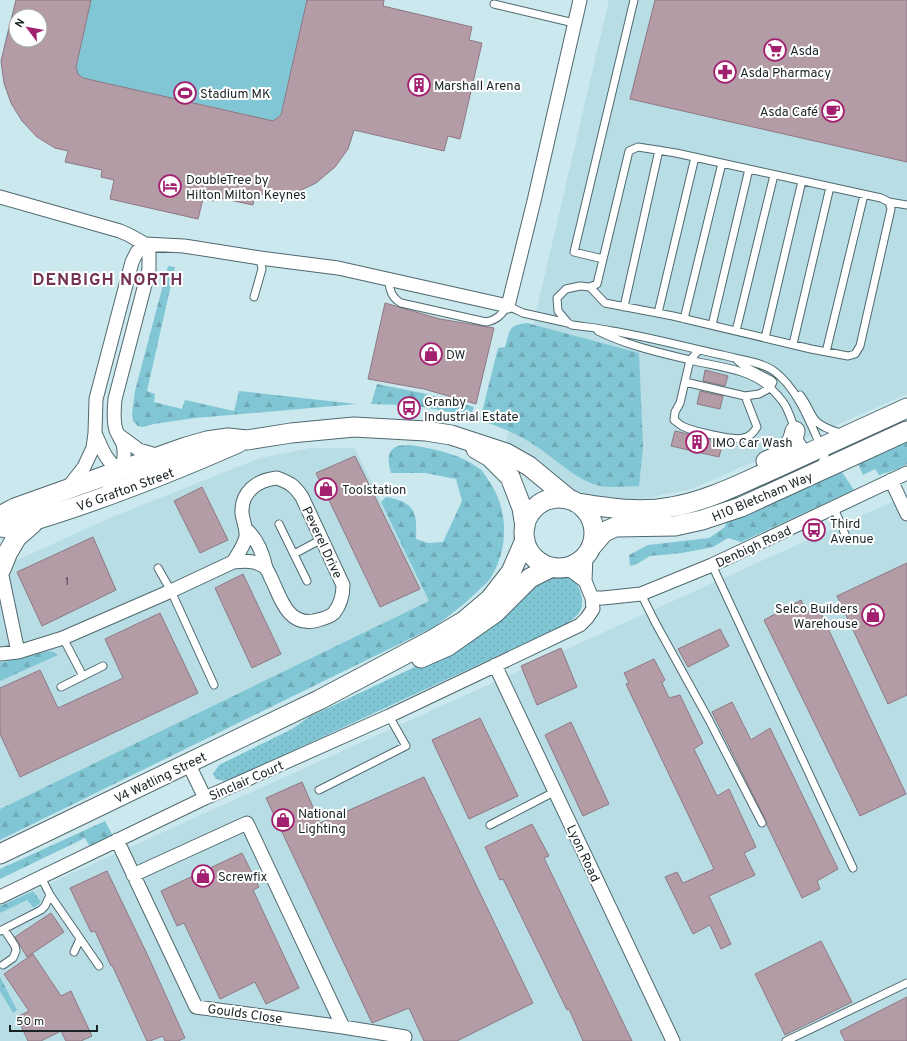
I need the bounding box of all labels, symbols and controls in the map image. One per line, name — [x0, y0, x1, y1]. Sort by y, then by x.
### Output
north arrow — [8, 8, 48, 48]
text: N — [12, 16, 28, 30]
supermarket icon: Asda — [762, 37, 788, 63]
place label: Asda — [790, 44, 819, 60]
pharmacy icon: Asda Pharmacy — [712, 59, 738, 85]
place label: Asda Pharmacy — [740, 66, 831, 82]
building icon: Marshall Arena — [406, 72, 432, 98]
place label: Marshall Arena — [434, 79, 521, 95]
sports icon: Stadium MK — [172, 80, 198, 106]
place label: Stadium MK — [200, 87, 271, 103]
cafe icon: Asda Café — [820, 98, 846, 124]
place label: Asda Café — [760, 105, 818, 121]
hotel icon: DoubleTree by Hilton Milton Keynes — [157, 173, 183, 199]
place label: DoubleTree by Hilton Milton Keynes — [186, 173, 306, 204]
district label: DENBIGH NORTH — [33, 270, 183, 292]
shop icon: DW — [418, 341, 444, 367]
place label: DW — [446, 348, 465, 364]
bus stop icon: Granby Industrial Estate — [396, 395, 422, 421]
place label: Granby Industrial Estate — [424, 395, 518, 426]
building icon: IMO Car Wash — [684, 429, 710, 455]
place label: IMO Car Wash — [712, 436, 793, 452]
street label: V6 Grafton Street — [75, 466, 177, 516]
street label: H10 Bletcham Way — [710, 469, 816, 526]
shop icon: Toolstation — [313, 476, 339, 502]
place label: Toolstation — [342, 483, 406, 499]
street label: Peverel Drive — [298, 504, 345, 581]
bus stop icon: Third Avenue — [801, 517, 827, 543]
place label: Third Avenue — [830, 517, 873, 548]
street label: Denbigh Road — [713, 523, 794, 572]
house number: 1 — [65, 575, 69, 589]
place label: Selco Builders Warehouse — [775, 602, 858, 633]
shop icon: Selco Builders Warehouse — [860, 602, 886, 628]
street label: V4 Watling Street — [112, 750, 210, 808]
street label: Sinclair Court — [207, 758, 287, 805]
shop icon: National Lighting — [270, 807, 296, 833]
place label: National Lighting — [298, 807, 346, 838]
street label: Lyon Road — [562, 823, 602, 885]
shop icon: Screwfix — [190, 863, 216, 889]
place label: Screwfix — [218, 870, 268, 886]
street label: Goulds Close — [206, 1002, 283, 1028]
scale bar — [10, 1007, 97, 1033]
text: 50 m — [16, 1014, 44, 1030]

